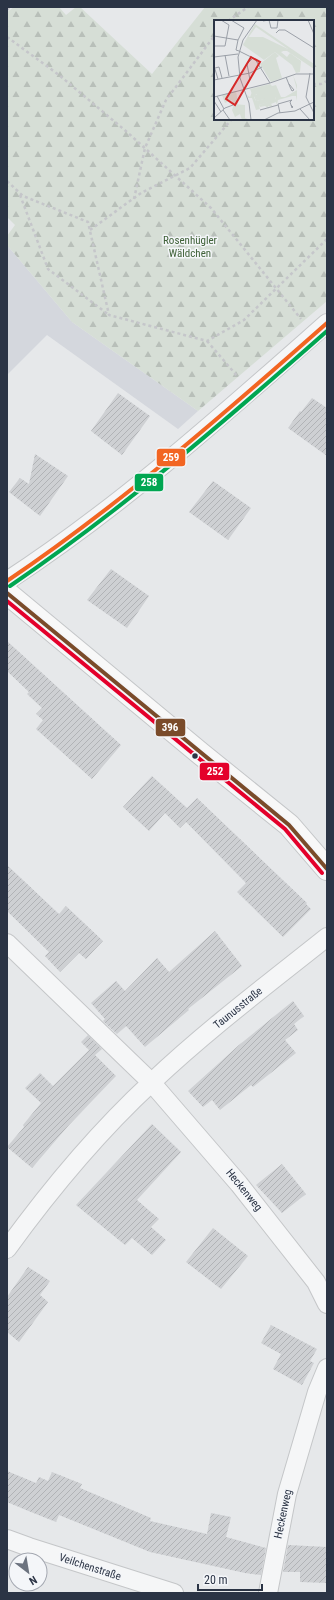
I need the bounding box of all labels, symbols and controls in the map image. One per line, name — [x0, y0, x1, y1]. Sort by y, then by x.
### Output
inset map — [214, 20, 314, 120]
park label: Rosenhügler Wäldchen — [163, 234, 218, 260]
line badge: 259 — [156, 448, 186, 467]
text: 259 — [163, 451, 179, 464]
line badge: 258 — [134, 473, 164, 492]
text: 258 — [141, 476, 158, 489]
line badge: 396 — [155, 718, 186, 737]
text: 396 — [162, 721, 179, 734]
unlabelled marker — [190, 751, 200, 761]
line badge: 252 — [199, 762, 230, 781]
text: 252 — [207, 765, 224, 778]
street label: Taunusstraße — [211, 984, 265, 1032]
street label: Heckenweg — [223, 1166, 265, 1214]
street label: Heckenweg — [271, 1488, 295, 1540]
street label: Veilchenstraße — [57, 1551, 123, 1583]
north arrow — [8, 1552, 48, 1592]
scale bar — [198, 1566, 262, 1592]
text: N — [26, 1573, 39, 1588]
text: 20 m — [204, 1573, 228, 1587]

